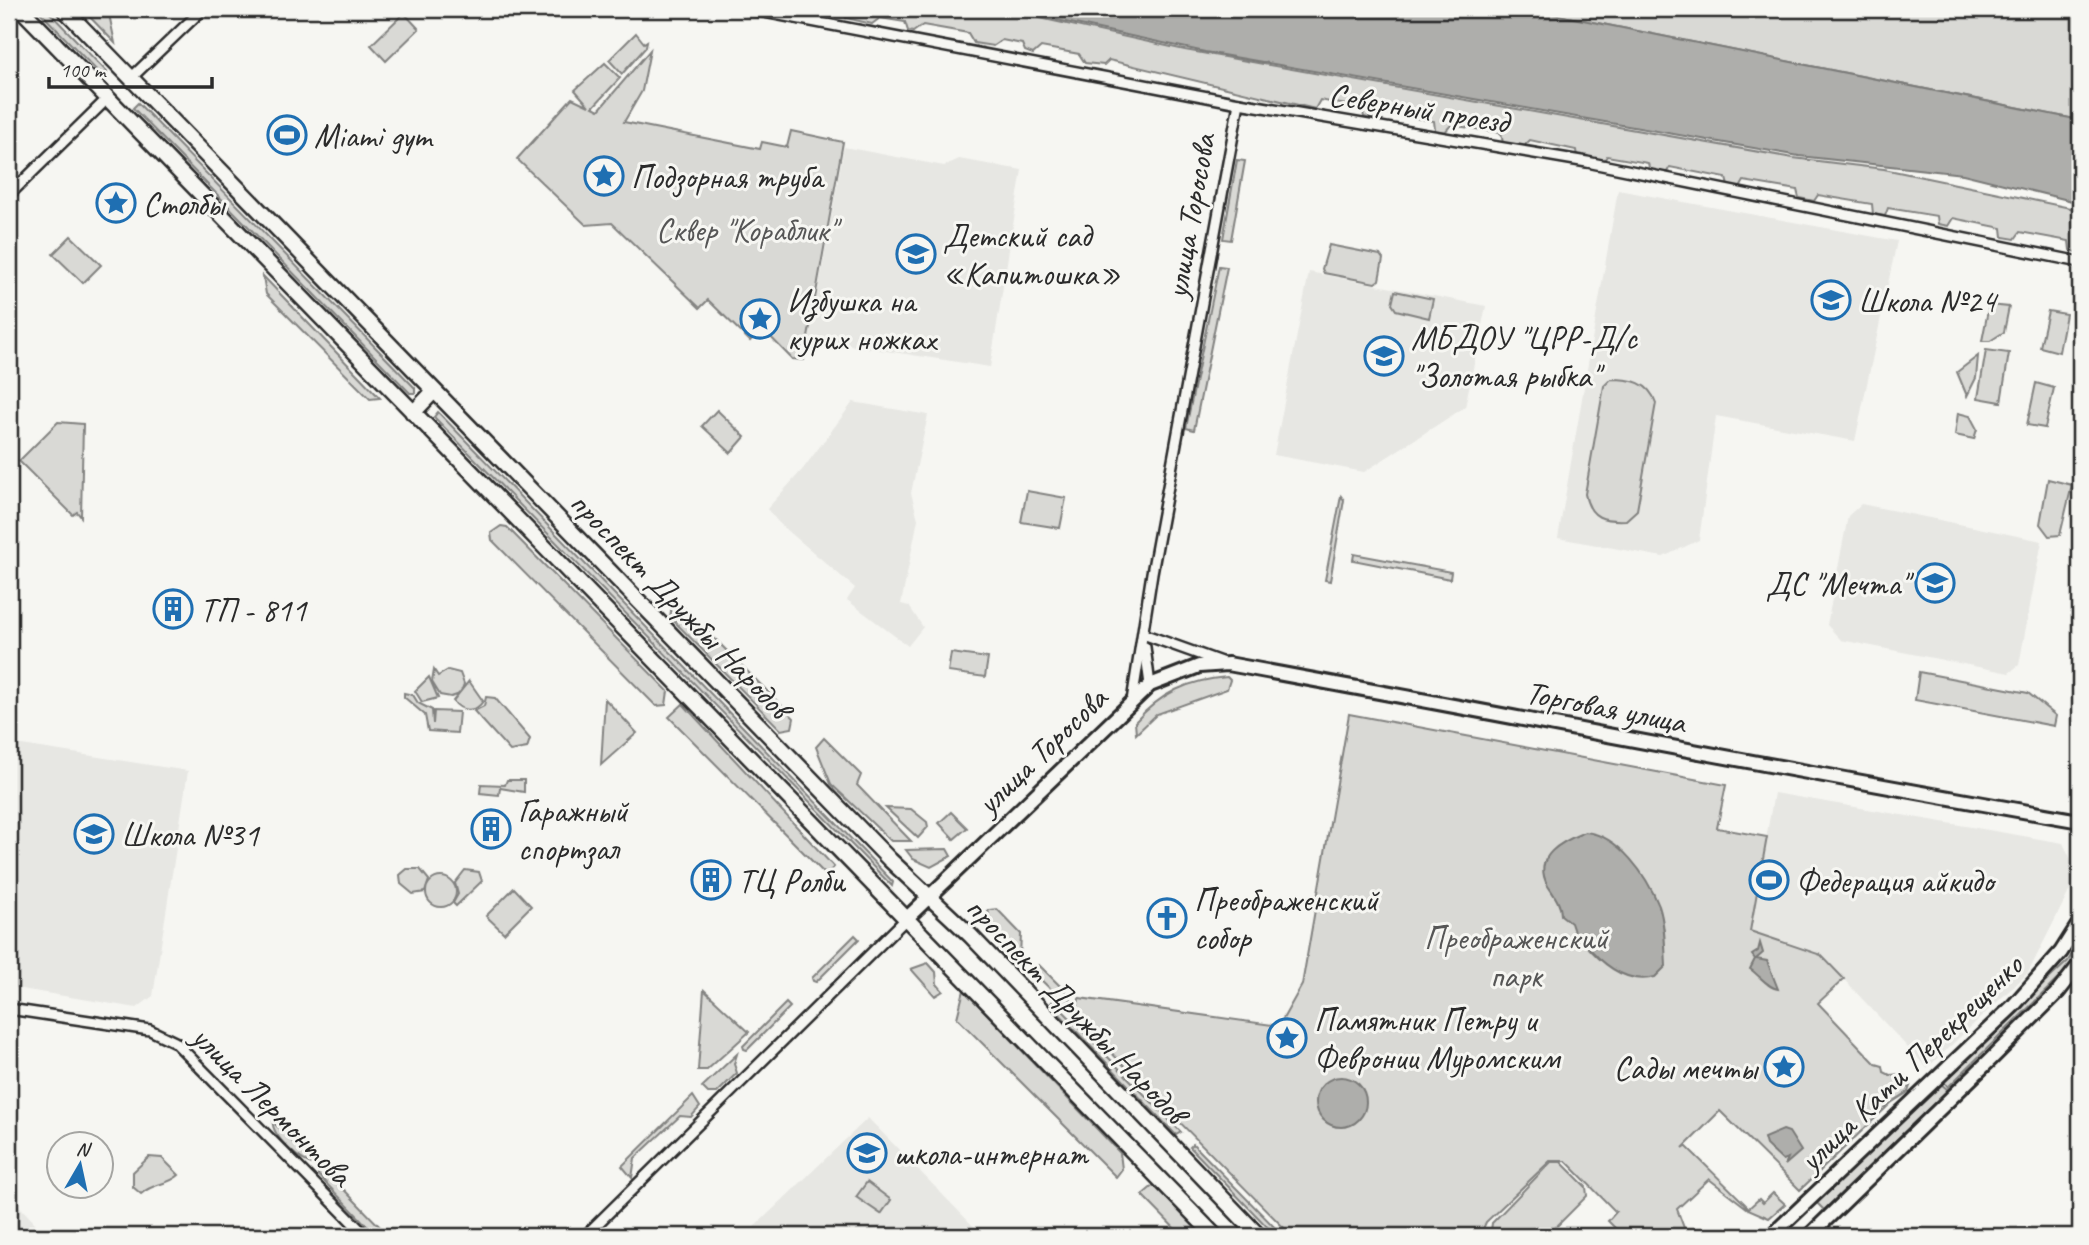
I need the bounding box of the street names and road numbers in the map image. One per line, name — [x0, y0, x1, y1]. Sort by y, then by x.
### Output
street label: Северный проезд — [1326, 73, 1515, 143]
street label: улица Торосова — [1155, 128, 1226, 303]
street label: проспект Дружбы Народов — [561, 482, 804, 732]
street label: Торговая улица — [1522, 671, 1692, 744]
street label: улица Торосова — [966, 676, 1118, 825]
street label: проспект Дружбы Народов — [957, 887, 1200, 1137]
street label: улица Кати Перекрещенко — [1788, 943, 2033, 1182]
street label: улица Лермонтова — [182, 1015, 363, 1197]

